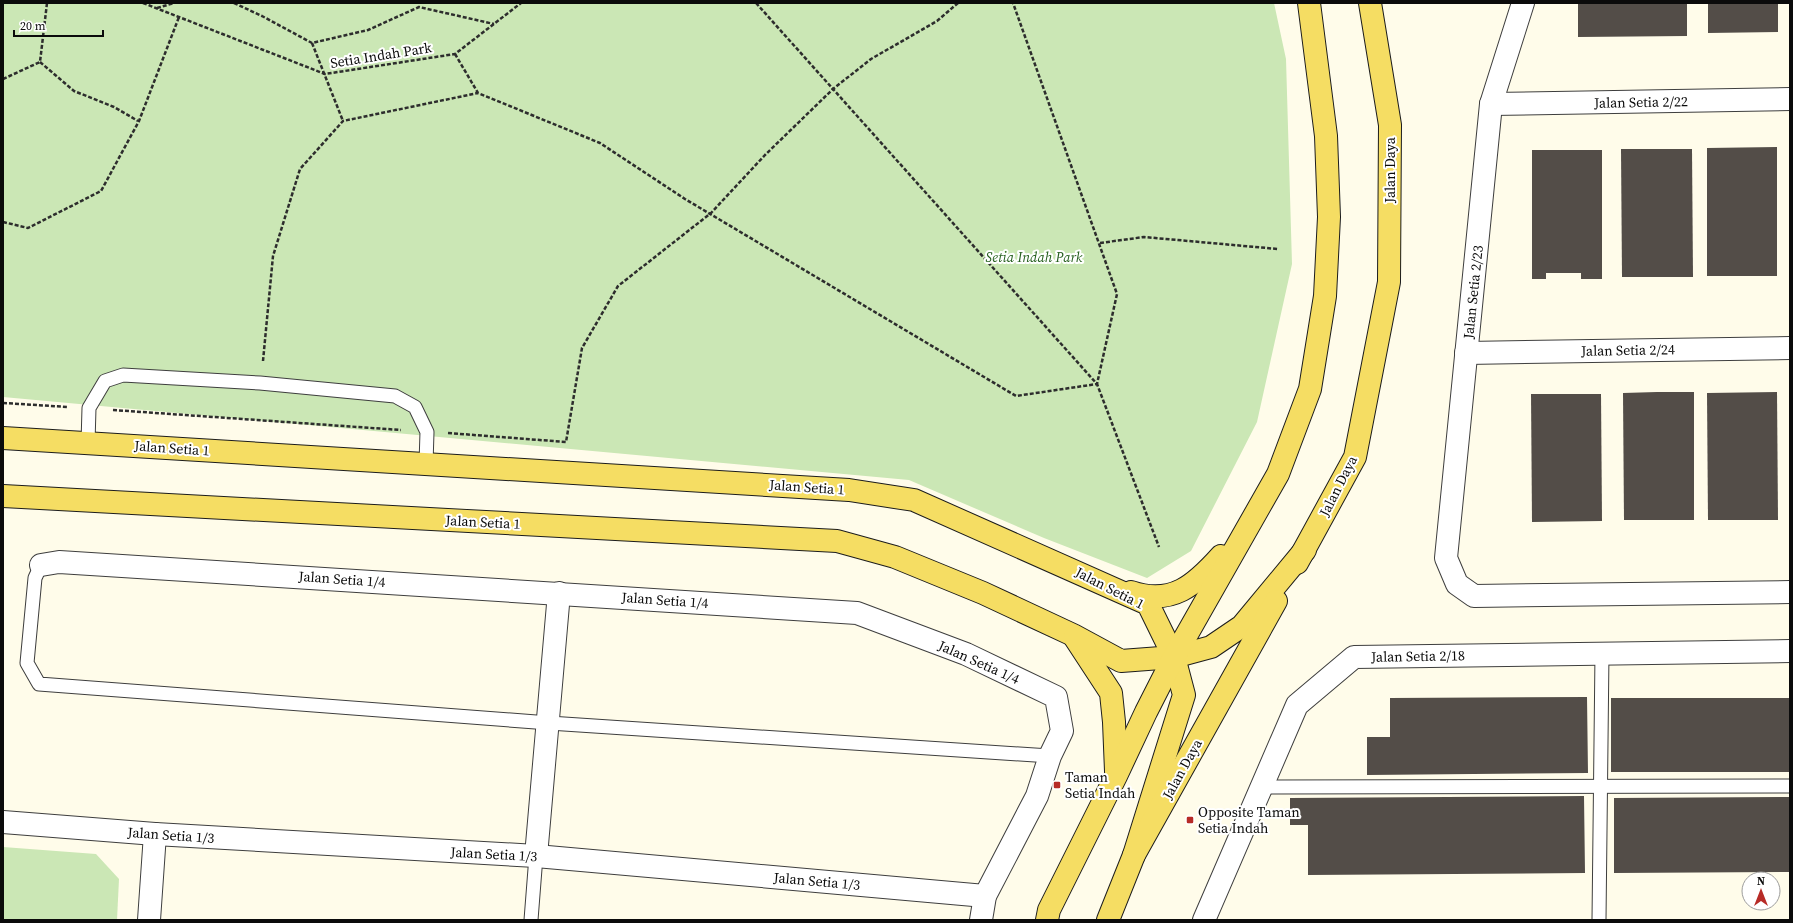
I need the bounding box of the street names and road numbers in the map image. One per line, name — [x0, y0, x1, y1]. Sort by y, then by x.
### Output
street label: Setia Indah Park — [329, 37, 433, 73]
street label: Jalan Setia 2/22 — [1593, 91, 1688, 113]
street label: Jalan Daya — [1380, 136, 1400, 204]
street label: Jalan Setia 2/23 — [1458, 244, 1488, 341]
street label: Jalan Setia 2/24 — [1580, 339, 1675, 361]
street label: Jalan Setia 1 — [133, 435, 210, 461]
street label: Jalan Daya — [1314, 451, 1362, 521]
street label: Jalan Setia 1 — [768, 474, 845, 500]
street label: Jalan Setia 1 — [444, 510, 521, 534]
street label: Jalan Setia 1 — [1071, 562, 1148, 614]
street label: Jalan Setia 1/4 — [297, 566, 386, 592]
street label: Jalan Setia 1/4 — [620, 587, 709, 613]
street label: Jalan Setia 1/4 — [934, 635, 1023, 689]
street label: Jalan Setia 2/18 — [1370, 645, 1465, 667]
street label: Jalan Daya — [1157, 735, 1207, 804]
street label: Jalan Setia 1/3 — [126, 822, 215, 848]
street label: Jalan Setia 1/3 — [449, 842, 538, 866]
street label: Jalan Setia 1/3 — [772, 867, 861, 895]

